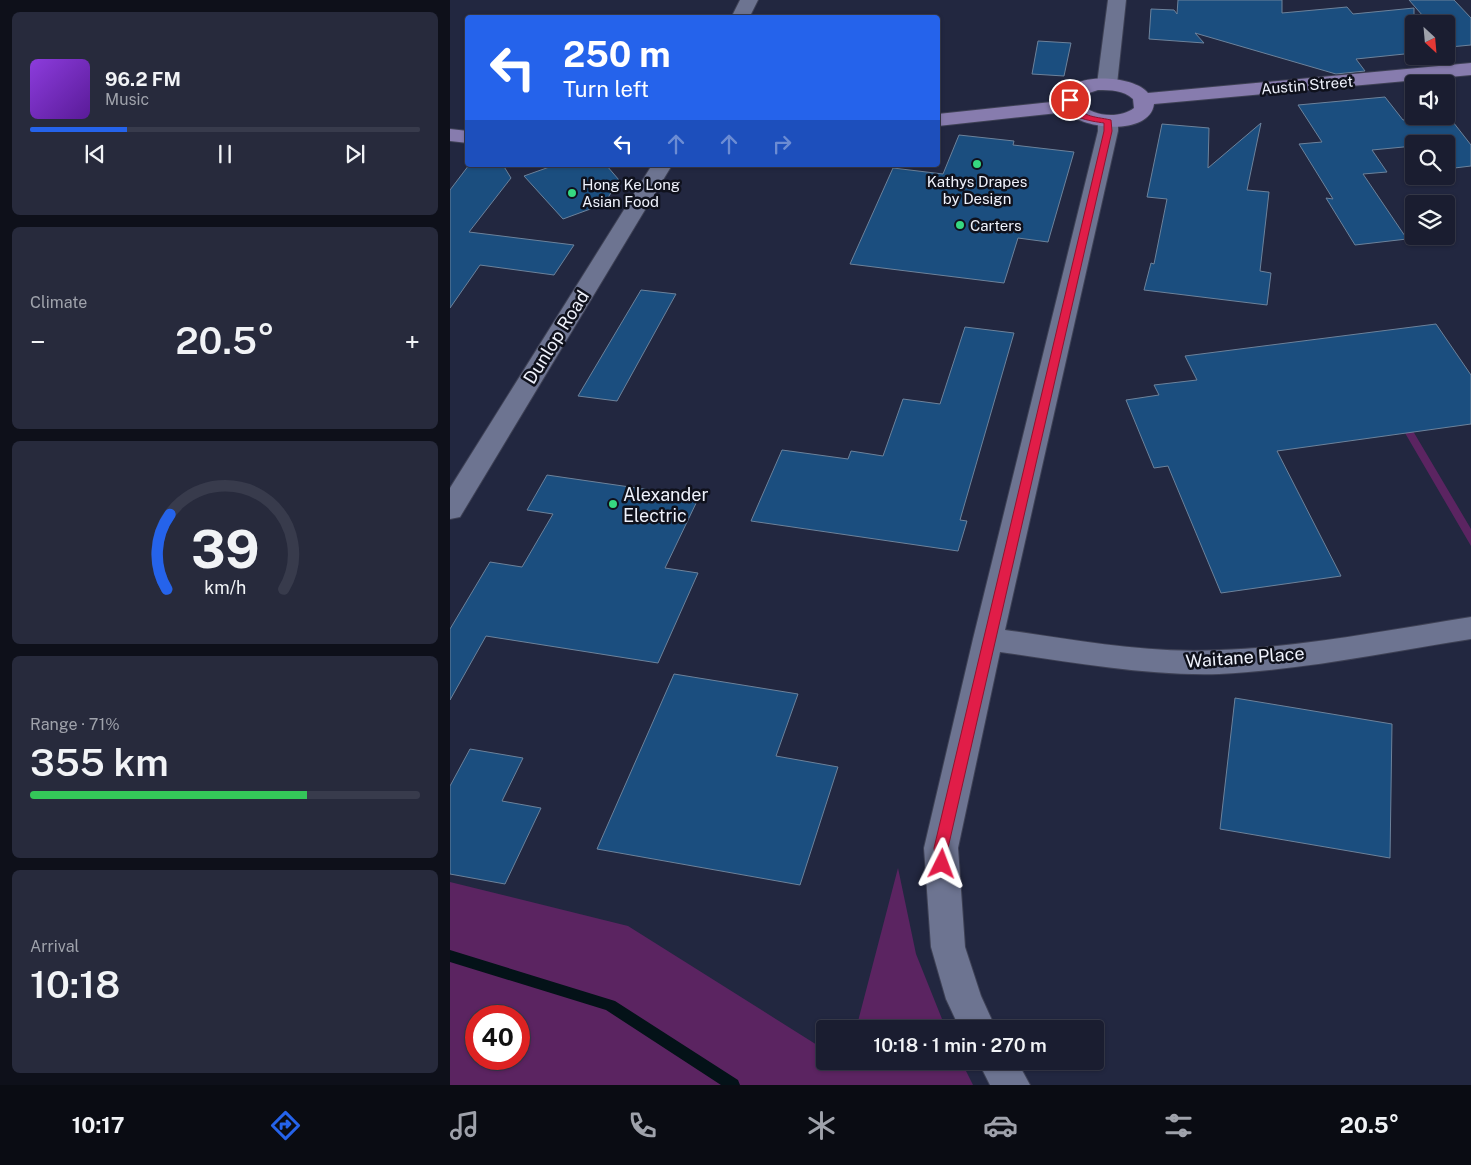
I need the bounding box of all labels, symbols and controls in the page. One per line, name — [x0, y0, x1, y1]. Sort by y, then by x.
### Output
north arrow — [1405, 15, 1455, 65]
map controls — [1405, 15, 1455, 245]
text: 250 m — [563, 34, 671, 75]
icon: left — [480, 35, 545, 100]
text: 96.2 FM — [105, 68, 181, 90]
street label: Austin Street — [1260, 72, 1354, 97]
button: sound — [1405, 75, 1455, 125]
text: Turn left — [563, 76, 649, 102]
pin — [1049, 79, 1091, 121]
icon: arrive — [1056, 86, 1084, 114]
text: Music — [105, 90, 149, 109]
icon: left — [609, 130, 637, 158]
icon: ahead — [662, 130, 690, 158]
icon: ahead — [715, 130, 743, 158]
icon: right — [768, 130, 796, 158]
button: search — [1405, 135, 1455, 185]
icon: previous — [81, 140, 109, 168]
icon: pause — [211, 140, 239, 168]
icon: next — [341, 140, 369, 168]
marker: Kathys Drapes by Design — [971, 158, 983, 170]
place label: Kathys Drapes by Design — [927, 173, 1027, 207]
place label: Hong Ke Long Asian Food — [582, 176, 680, 210]
marker: Hong Ke Long Asian Food — [566, 187, 578, 199]
button: layers — [1405, 195, 1455, 245]
place label: Carters — [970, 217, 1022, 234]
marker: Carters — [954, 219, 966, 231]
street label: Dunlop Road — [519, 286, 593, 388]
text: Climate — [30, 293, 87, 312]
text: 20.5° — [175, 318, 275, 363]
text: − — [30, 325, 46, 358]
text: + — [404, 325, 420, 358]
place label: Alexander Electric — [623, 484, 708, 526]
marker: Alexander Electric — [607, 498, 619, 510]
text: 39 — [191, 519, 259, 580]
text: km/h — [204, 577, 246, 598]
street label: Waitane Place — [1185, 642, 1305, 672]
text: Range · 71% — [30, 715, 120, 734]
text: 355 km — [30, 740, 169, 785]
position arrow — [915, 837, 967, 889]
text: Arrival — [30, 937, 79, 956]
text: 10:18 — [30, 962, 120, 1007]
speed limit sign: 40 — [465, 1005, 530, 1070]
text: 10:18 · 1 min · 270 m — [873, 1034, 1047, 1056]
icon: directions — [268, 1108, 303, 1143]
icon: music — [447, 1108, 482, 1143]
icon: phone — [625, 1108, 660, 1143]
icon: climate — [804, 1108, 839, 1143]
icon: car — [983, 1108, 1018, 1143]
icon: filters — [1161, 1108, 1196, 1143]
text: 10:17 — [72, 1112, 125, 1138]
text: 20.5° — [1340, 1112, 1399, 1138]

